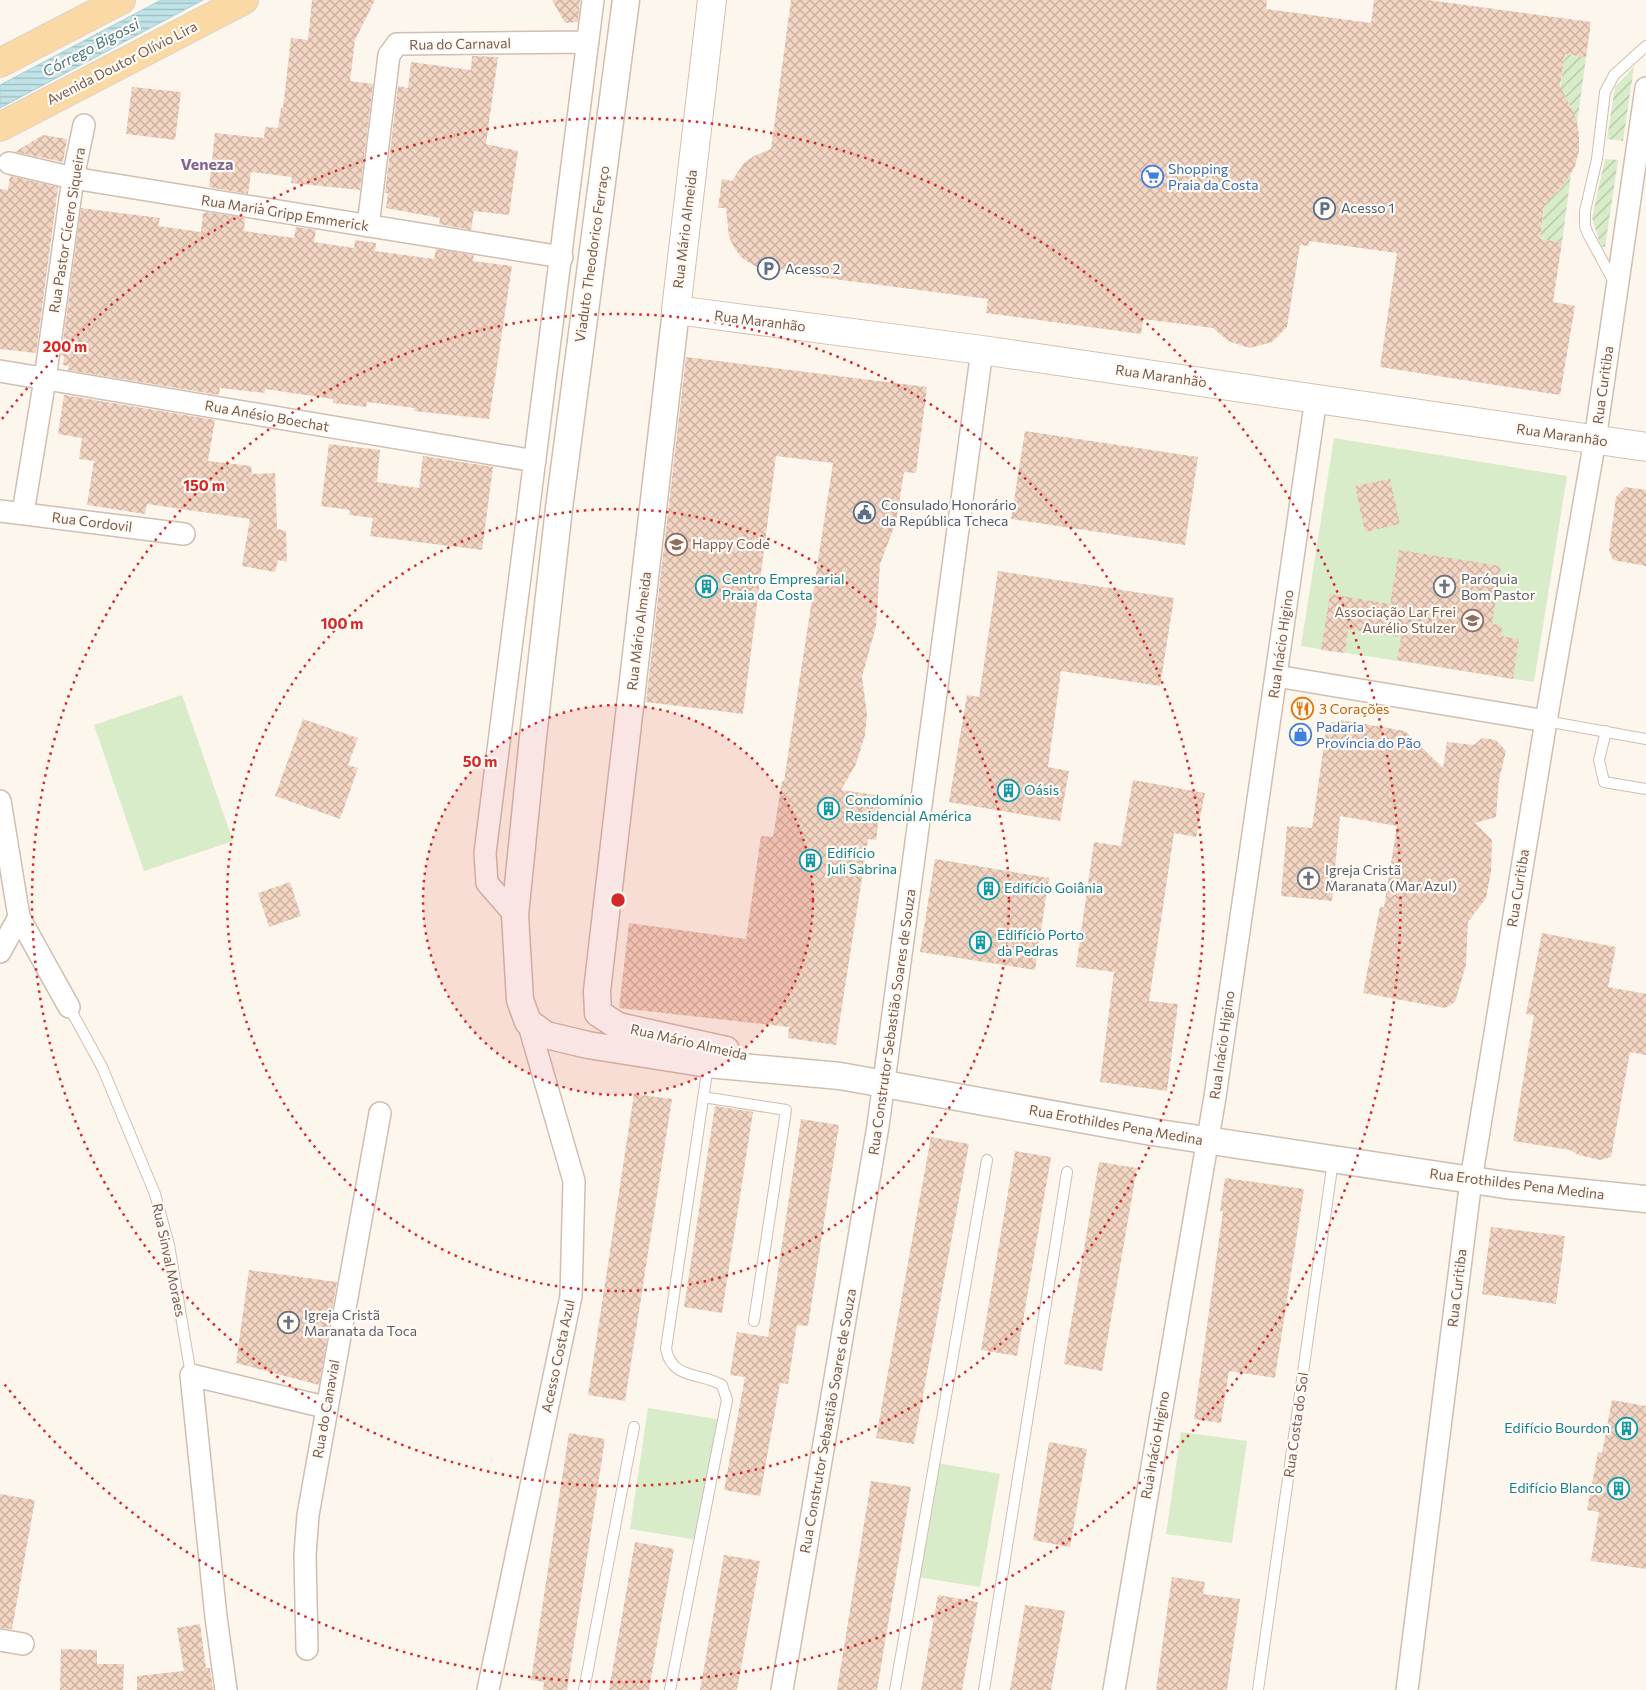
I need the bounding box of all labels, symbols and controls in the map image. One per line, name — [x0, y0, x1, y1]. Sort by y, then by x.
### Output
water label: Córrego Bigossi — [39, 14, 143, 80]
street label: Avenida Doutor Olívio Lira — [44, 17, 200, 108]
street label: Rua do Carnaval — [409, 34, 511, 53]
street label: Rua Pastor Cícero Siqueira — [45, 146, 88, 314]
district label: Veneza — [180, 154, 234, 173]
place label: Shopping Praia da Costa — [1168, 160, 1258, 193]
street label: Viaduto Theodorico Ferraço — [571, 164, 612, 343]
supermarket icon: Shopping Praia da Costa — [1140, 165, 1164, 189]
street label: Rua Mário Almeida — [669, 168, 700, 289]
street label: Rua Maria Gripp Emmerick — [200, 191, 370, 234]
parking icon: Acesso 1 — [1313, 196, 1337, 220]
place label: Acesso 1 — [1341, 199, 1394, 216]
parking icon: Acesso 2 — [757, 257, 781, 281]
place label: Acesso 2 — [785, 260, 840, 277]
street label: Rua Maranhão — [713, 306, 807, 335]
text: 200 m — [43, 337, 87, 355]
street label: Rua Curitiba — [1589, 345, 1616, 425]
street label: Rua Maranhão — [1114, 361, 1208, 390]
street label: Rua Anésio Boechat — [204, 396, 331, 435]
street label: Rua Maranhão — [1515, 420, 1609, 449]
text: 150 m — [183, 476, 225, 494]
place label: Consulado Honorário da República Tcheca — [881, 496, 1017, 529]
public building icon: Consulado Honorário da República Tcheca — [853, 501, 877, 525]
street label: Rua Cordovil — [51, 508, 133, 535]
school or university icon: Happy Code — [664, 532, 688, 556]
place label: Happy Code — [692, 535, 770, 552]
street label: Rua Mário Almeida — [623, 570, 654, 691]
place label: Centro Empresarial Praia da Costa — [722, 570, 844, 603]
place label: Paróquia Bom Pastor — [1461, 570, 1536, 603]
building icon: Centro Empresarial Praia da Costa — [694, 575, 718, 599]
church icon: Paróquia Bom Pastor — [1433, 575, 1457, 599]
street label: Rua Inácio Higino — [1264, 588, 1297, 699]
place label: Associação Lar Frei Aurélio Stulzer — [1334, 603, 1456, 636]
school or university icon: Associação Lar Frei Aurélio Stulzer — [1460, 608, 1484, 632]
text: 100 m — [321, 614, 363, 632]
restaurant icon: 3 Corações — [1291, 697, 1315, 721]
place label: 3 Corações — [1319, 700, 1389, 717]
place label: Padaria Província do Pão — [1316, 718, 1421, 751]
shop icon: Padaria Província do Pão — [1288, 723, 1312, 747]
text: 50 m — [463, 752, 497, 770]
building icon: Oásis — [996, 778, 1020, 802]
place label: Oásis — [1024, 781, 1059, 798]
place label: Condomínio Residencial América — [845, 791, 972, 824]
building icon: Condomínio Residencial América — [817, 796, 841, 820]
place label: Edifício Juli Sabrina — [827, 844, 897, 877]
street label: Rua Curitiba — [1503, 848, 1532, 928]
building icon: Edifício Juli Sabrina — [799, 849, 823, 873]
place label: Igreja Cristã Maranata (Mar Azul) — [1325, 861, 1457, 894]
church icon: Igreja Cristã Maranata (Mar Azul) — [1297, 866, 1321, 890]
building icon: Edifício Goiânia — [976, 876, 1000, 900]
place label: Edifício Goiânia — [1004, 879, 1103, 896]
street label: Rua Construtor Sebastião Soares de Souza — [864, 888, 919, 1156]
centre of rings — [609, 891, 627, 909]
place label: Edifício Porto da Pedras — [997, 926, 1084, 959]
building icon: Edifício Porto da Pedras — [969, 931, 993, 955]
street label: Rua Inácio Higino — [1205, 989, 1238, 1100]
street label: Rua Mário Almeida — [629, 1020, 749, 1063]
street label: Rua Erothildes Pena Medina — [1028, 1101, 1204, 1148]
street label: Rua Erothildes Pena Medina — [1429, 1164, 1606, 1203]
street label: Rua Sinval Moraes — [149, 1202, 190, 1318]
street label: Rua Curitiba — [1443, 1248, 1470, 1328]
street label: Rua Construtor Sebastião Soares de Souza — [796, 1287, 859, 1555]
street label: Acesso Costa Azul — [537, 1298, 578, 1414]
place label: Igreja Cristã Maranata da Toca — [304, 1306, 417, 1339]
church icon: Igreja Cristã Maranata da Toca — [276, 1311, 300, 1335]
street label: Rua do Canavial — [308, 1358, 343, 1460]
street label: Rua Costa do Sol — [1280, 1371, 1311, 1479]
street label: Rua Inácio Higino — [1137, 1389, 1172, 1500]
building icon: Edifício Bourdon — [1614, 1416, 1638, 1440]
place label: Edifício Bourdon — [1504, 1419, 1610, 1436]
building icon: Edifício Blanco — [1607, 1476, 1631, 1500]
place label: Edifício Blanco — [1509, 1479, 1603, 1496]

